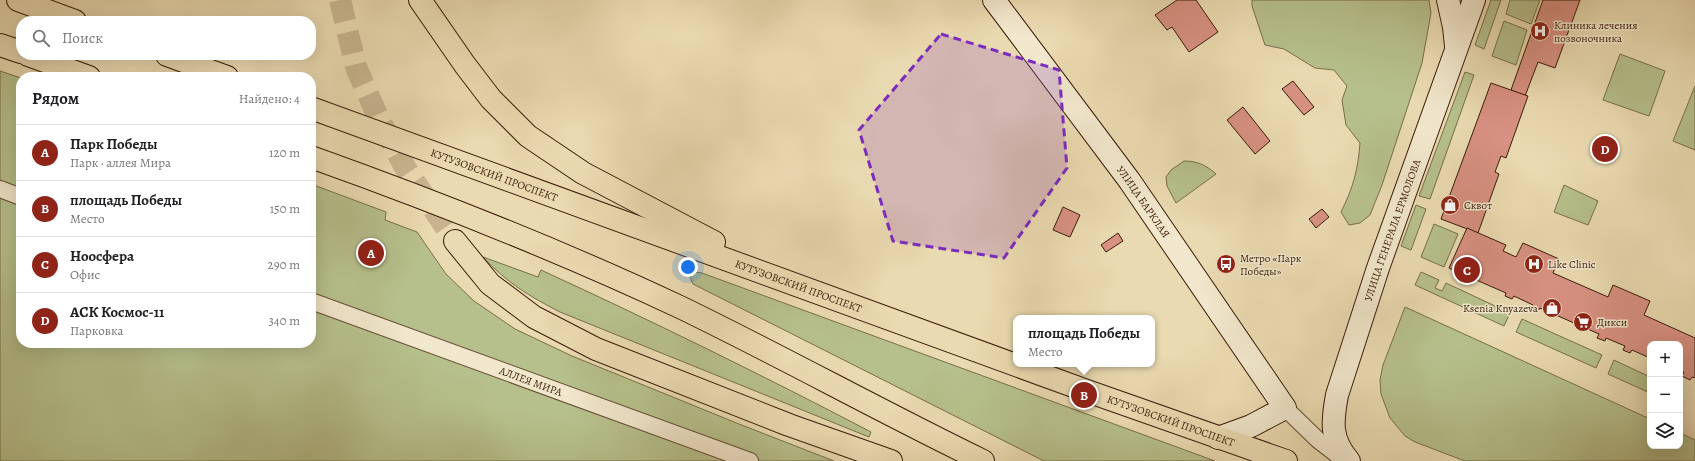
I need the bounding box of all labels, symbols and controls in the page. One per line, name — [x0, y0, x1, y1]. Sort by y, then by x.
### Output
search box — [16, 16, 316, 60]
place label: Клиника лечения позвоночника — [1554, 18, 1637, 46]
hospital icon: Клиника лечения позвоночника — [1529, 20, 1551, 42]
icon: search — [30, 27, 52, 49]
text: Поиск — [62, 28, 103, 48]
text: Рядом — [32, 87, 79, 110]
text: Найдено: 4 — [239, 90, 300, 107]
text: Парк Победы — [70, 134, 158, 154]
pin: D — [1592, 134, 1618, 164]
text: A — [41, 144, 49, 161]
text: 120 m — [269, 144, 300, 161]
street label: КУТУЗОВСКИЙ ПРОСПЕКТ — [428, 145, 560, 205]
text: Парк · аллея Мира — [70, 154, 171, 171]
street label: УЛИЦА ГЕНЕРАЛА ЕРМОЛОВА — [1361, 157, 1425, 303]
street label: УЛИЦА БАРКЛАЯ — [1113, 163, 1173, 241]
text: площадь Победы — [70, 190, 182, 210]
shop icon: Сквот — [1439, 194, 1461, 216]
place label: Сквот — [1464, 198, 1492, 213]
text: B — [41, 200, 49, 217]
text: 150 m — [270, 200, 300, 217]
text: Место — [70, 210, 105, 227]
pin: A — [358, 238, 384, 268]
text: Ноосфера — [70, 246, 134, 266]
place label: Метро «Парк Победы» — [1240, 251, 1302, 279]
bus stop icon: Метро «Парк Победы» — [1215, 253, 1237, 275]
hospital icon: Like Clinic — [1523, 253, 1545, 275]
pin: C — [1454, 255, 1480, 285]
text: C — [41, 256, 49, 273]
text: 290 m — [268, 256, 300, 273]
street label: КУТУЗОВСКИЙ ПРОСПЕКТ — [733, 256, 864, 316]
your location — [678, 257, 698, 277]
place label: Like Clinic — [1548, 257, 1596, 272]
text: Офис — [70, 266, 100, 283]
shop icon: Ksenia Knyazeva — [1541, 297, 1563, 319]
place label: Ksenia Knyazeva — [1463, 301, 1539, 316]
text: АСК Космос-11 — [70, 302, 165, 322]
supermarket icon: Дикси — [1572, 311, 1594, 333]
text: D — [40, 312, 50, 329]
text: 340 m — [268, 312, 300, 329]
popup — [1013, 315, 1155, 367]
place label: Дикси — [1597, 315, 1627, 330]
text: Парковка — [70, 322, 124, 339]
text: площадь Победы — [1028, 323, 1140, 343]
map controls — [1647, 341, 1683, 449]
button: + — [1647, 341, 1683, 377]
text: Место — [1028, 343, 1063, 360]
street label: АЛЛЕЯ МИРА — [496, 363, 565, 400]
button: − — [1647, 377, 1683, 413]
pin: B — [1071, 380, 1097, 410]
street label: КУТУЗОВСКИЙ ПРОСПЕКТ — [1105, 392, 1237, 450]
button: layers — [1647, 413, 1683, 449]

